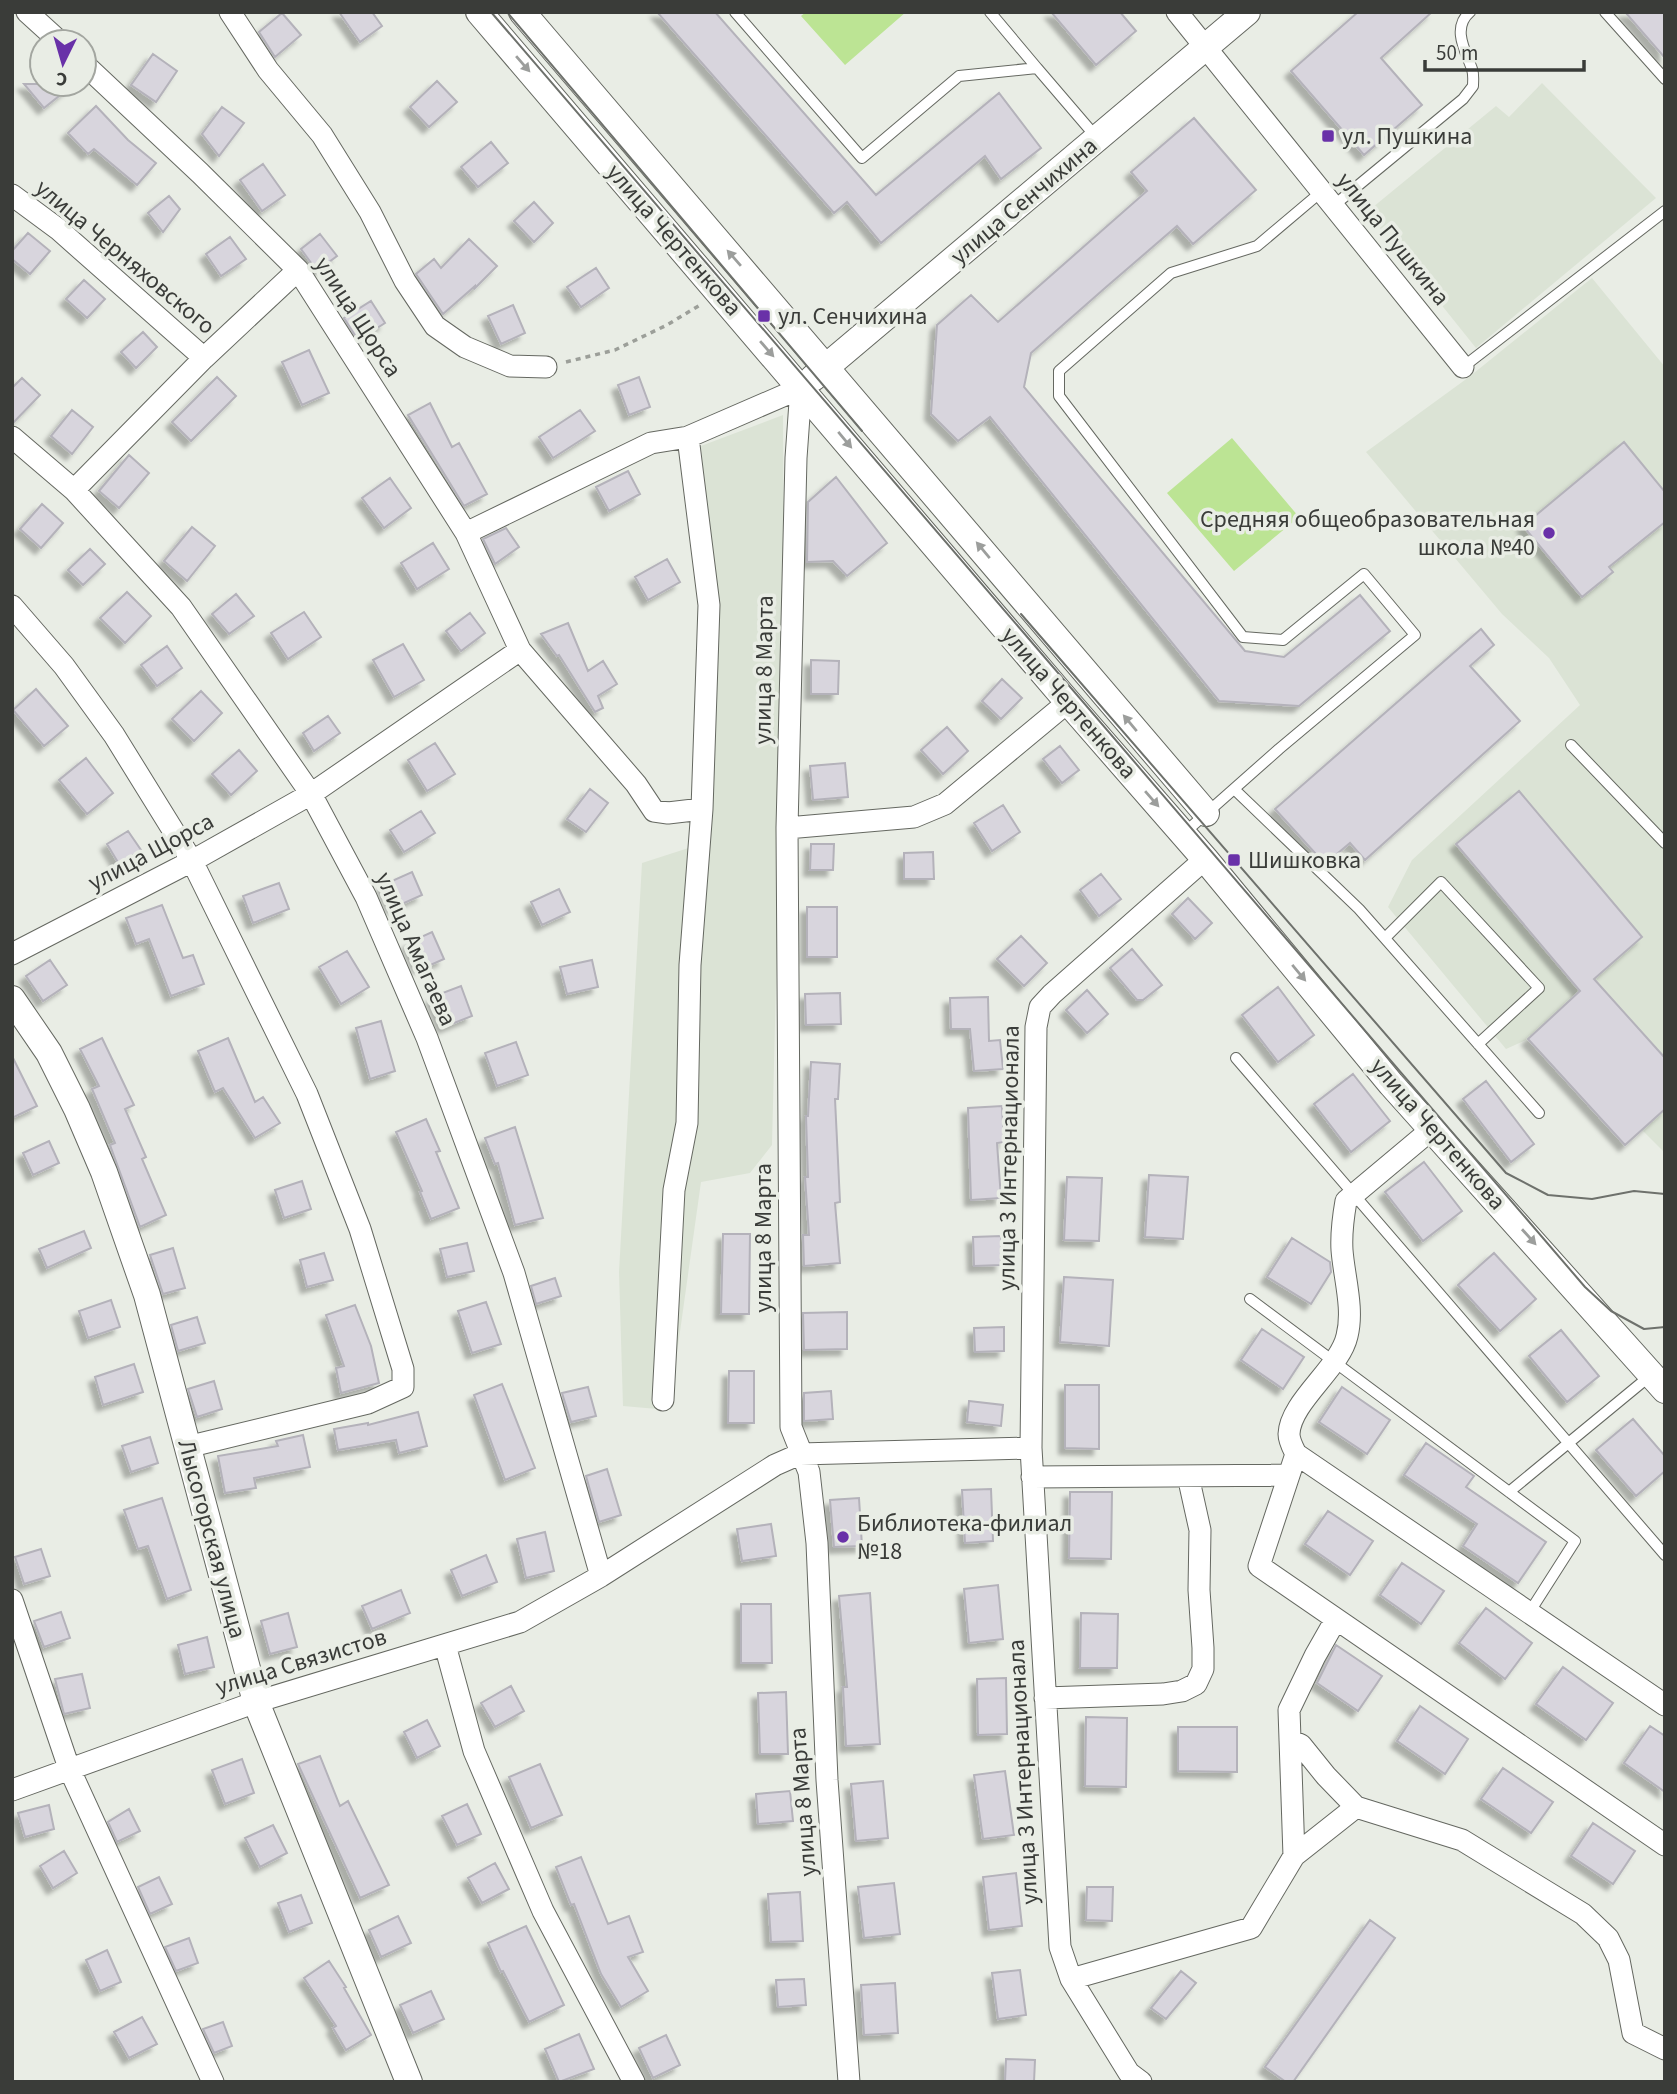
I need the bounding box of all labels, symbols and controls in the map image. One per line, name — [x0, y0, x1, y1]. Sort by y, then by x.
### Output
north arrow — [28, 28, 98, 98]
scale bar — [1425, 28, 1584, 72]
text: 50 m — [1436, 38, 1478, 68]
one-way arrow — [515, 55, 531, 73]
text: С — [55, 65, 68, 92]
place label: ул. Пушкина — [1342, 119, 1472, 154]
marker: ул. Пушкина — [1320, 128, 1336, 144]
street label: улица Сенчихина — [943, 129, 1105, 273]
street label: улица Чертенкова — [598, 156, 750, 324]
street label: улица Пушкина — [1328, 164, 1458, 314]
street label: улица Черняховского — [27, 171, 223, 343]
street label: улица Щорса — [306, 250, 410, 384]
one-way arrow — [727, 250, 742, 267]
place label: ул. Сенчихина — [778, 299, 927, 334]
marker: ул. Сенчихина — [756, 308, 772, 324]
one-way arrow — [759, 340, 774, 357]
one-way arrow — [837, 432, 852, 449]
place label: Средняя общеобразовательная школа №40 — [1200, 502, 1535, 565]
marker: Средняя общеобразовательная школа №40 — [1541, 525, 1557, 541]
one-way arrow — [975, 541, 991, 559]
street label: улица 8 Марта — [745, 595, 783, 745]
street label: улица Чертенкова — [993, 619, 1145, 787]
one-way arrow — [1123, 715, 1138, 732]
one-way arrow — [1144, 790, 1160, 807]
street label: улица Щорса — [82, 804, 220, 900]
place label: Шишковка — [1248, 843, 1361, 878]
marker: Шишковка — [1226, 852, 1242, 868]
street label: улица Амагаева — [366, 866, 466, 1032]
one-way arrow — [1292, 964, 1307, 982]
street label: улица 3 Интернационала — [989, 1025, 1029, 1291]
street label: улица Чертенкова — [1362, 1050, 1514, 1218]
street label: улица 8 Марта — [746, 1163, 781, 1313]
one-way arrow — [1520, 1229, 1536, 1246]
street label: Лысогорская улица — [169, 1436, 255, 1642]
place label: Библиотека-филиал №18 — [857, 1506, 1072, 1569]
marker: Библиотека-филиал №18 — [835, 1529, 851, 1545]
street label: улица Связистов — [211, 1619, 391, 1705]
street label: улица 3 Интернационала — [999, 1638, 1047, 1906]
street label: улица 8 Марта — [780, 1726, 826, 1878]

